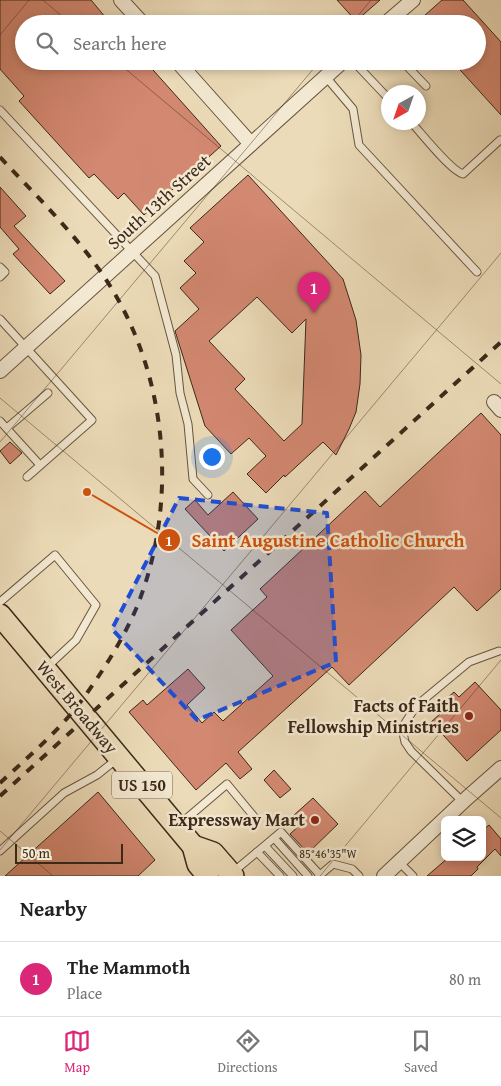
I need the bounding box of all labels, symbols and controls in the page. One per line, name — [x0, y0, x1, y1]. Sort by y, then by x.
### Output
search box — [15, 15, 486, 70]
icon: search — [33, 29, 61, 57]
text: Search here — [73, 29, 167, 57]
north arrow — [381, 85, 426, 130]
street label: South 13th Street — [101, 147, 217, 256]
pin: 1 — [298, 272, 330, 313]
your location — [199, 444, 225, 470]
callout: Saint Augustine Catholic Church — [156, 523, 474, 557]
text: Saint Augustine Catholic Church — [192, 526, 465, 554]
text: 1 — [165, 530, 173, 551]
street label: West Broadway — [30, 654, 125, 759]
place label: Facts of Faith Fellowship Ministries — [288, 692, 459, 740]
marker: Facts of Faith Fellowship Ministries — [463, 710, 475, 722]
road number: US 150 — [112, 772, 172, 798]
place label: Expressway Mart — [168, 806, 305, 833]
marker: Expressway Mart — [309, 814, 321, 826]
map controls — [441, 816, 486, 861]
button: layers — [441, 816, 486, 861]
scale bar — [15, 841, 122, 864]
text: 50 m — [22, 843, 50, 863]
text: 85°46'35"W — [299, 845, 358, 862]
text: Nearby — [20, 893, 87, 924]
text: The Mammoth — [67, 953, 190, 981]
text: 1 — [32, 967, 40, 991]
text: 80 m — [449, 967, 481, 991]
text: Place — [67, 981, 102, 1005]
tab: Map — [63, 1027, 91, 1077]
tab: Directions — [217, 1027, 278, 1077]
tab: Saved — [404, 1027, 438, 1077]

